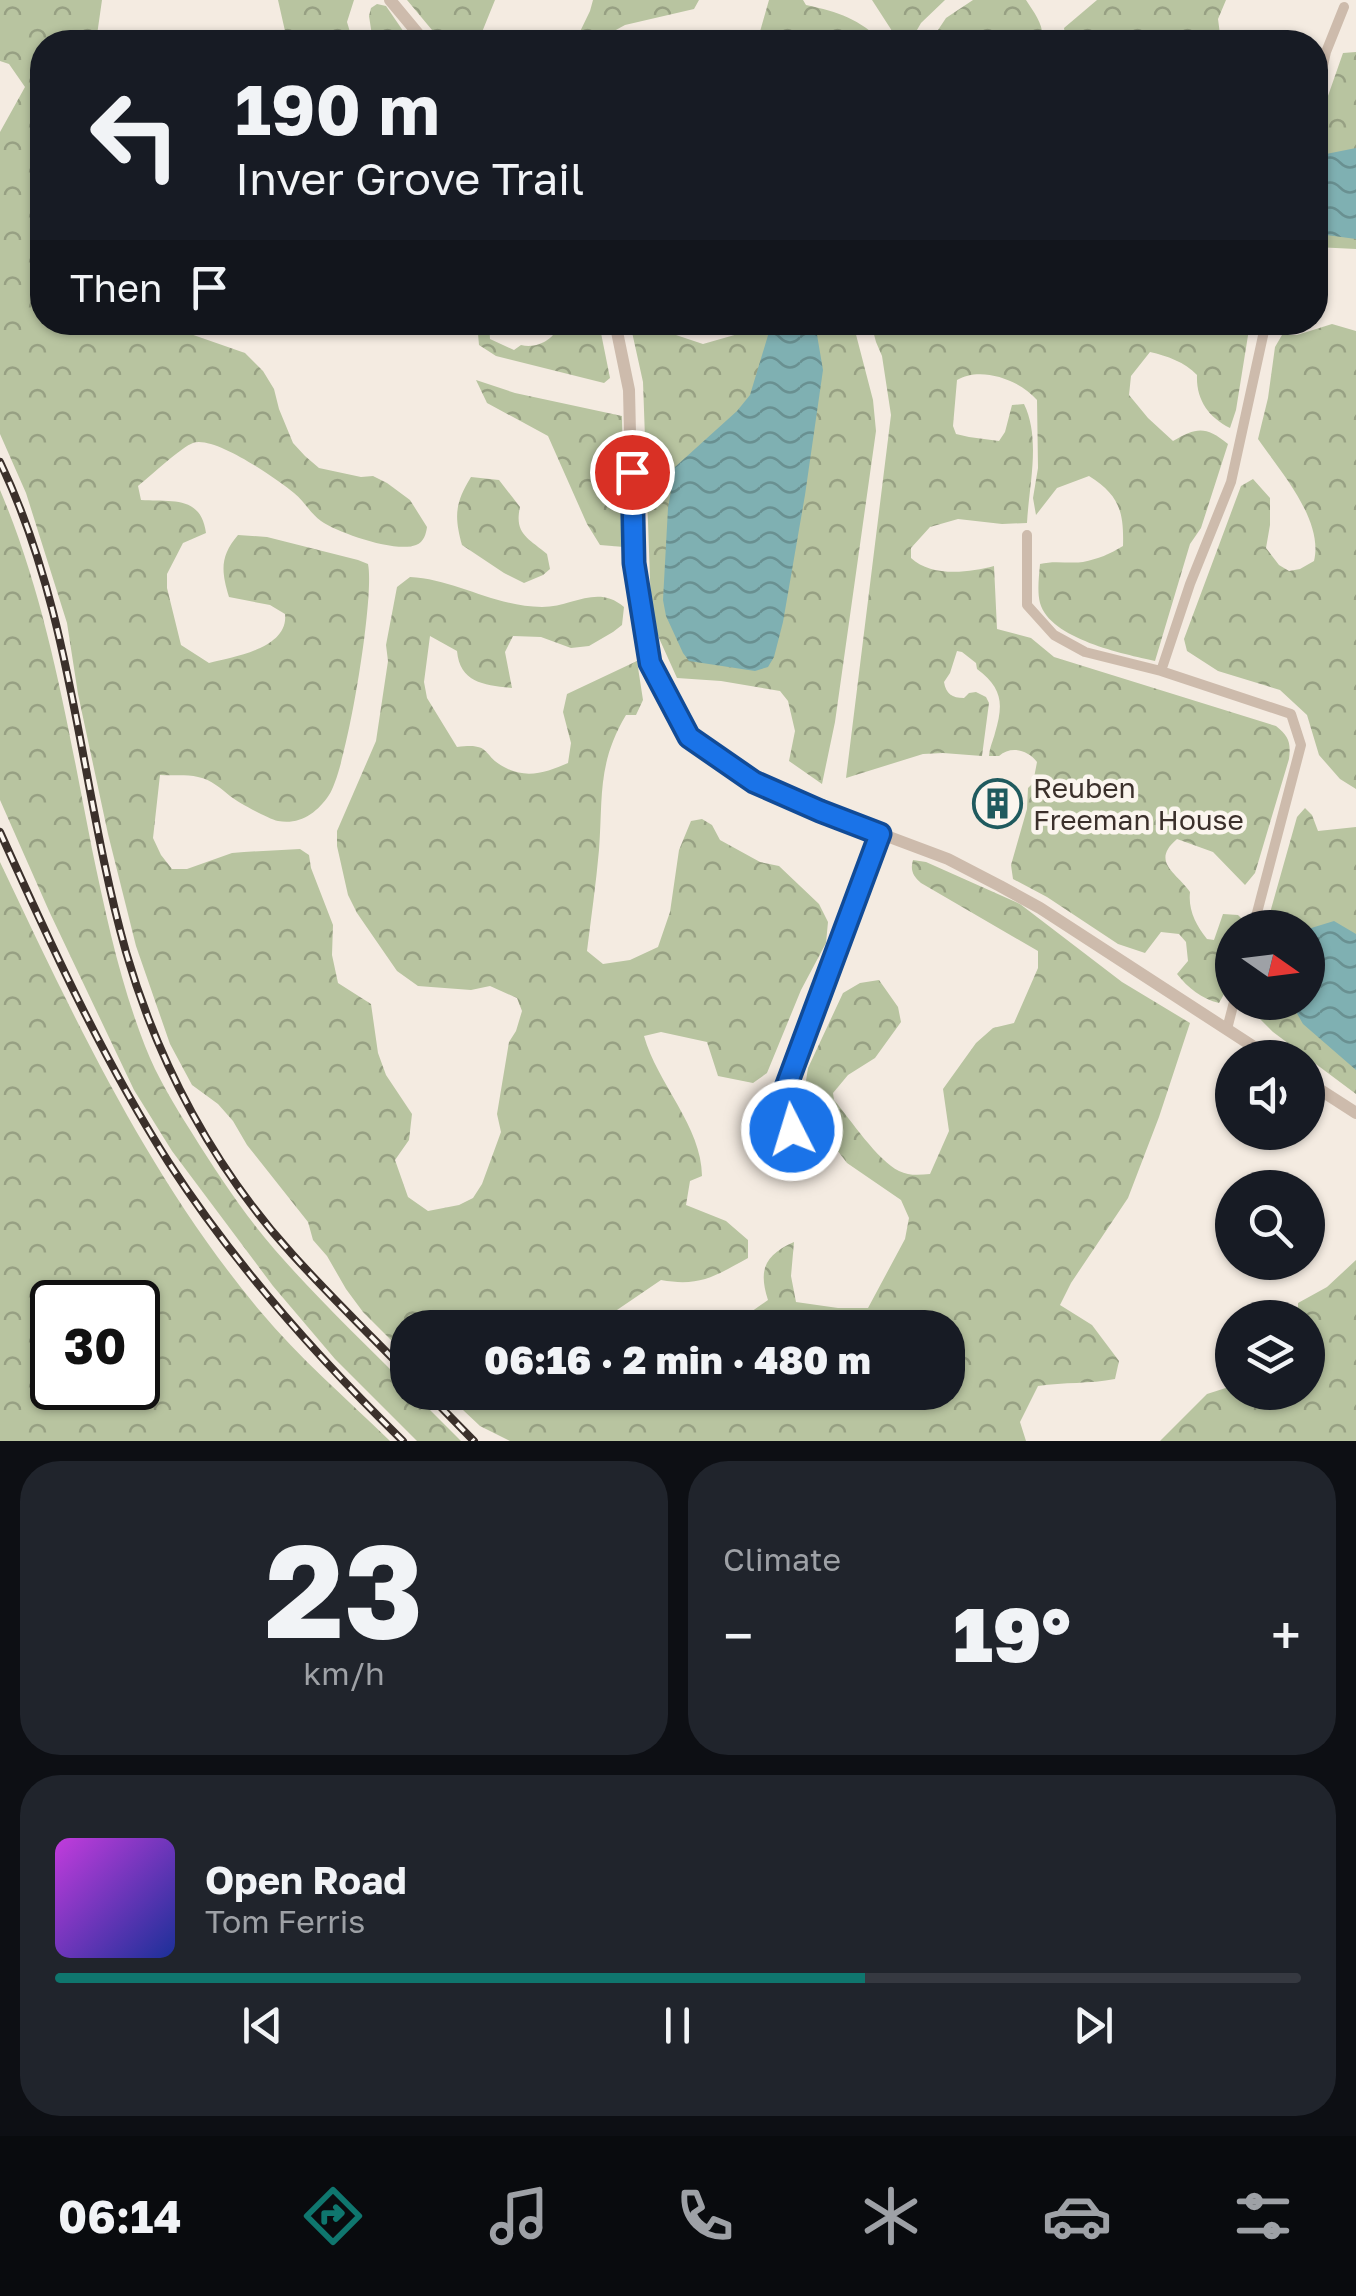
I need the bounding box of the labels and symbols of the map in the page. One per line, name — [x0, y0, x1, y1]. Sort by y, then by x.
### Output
pin — [590, 430, 675, 515]
place label: Reuben Freeman House — [1033, 771, 1244, 836]
building icon: Reuben Freeman House — [972, 778, 1024, 830]
north arrow — [1215, 910, 1325, 1020]
position arrow — [740, 1078, 844, 1182]
speed limit sign: 30 — [30, 1280, 160, 1410]

